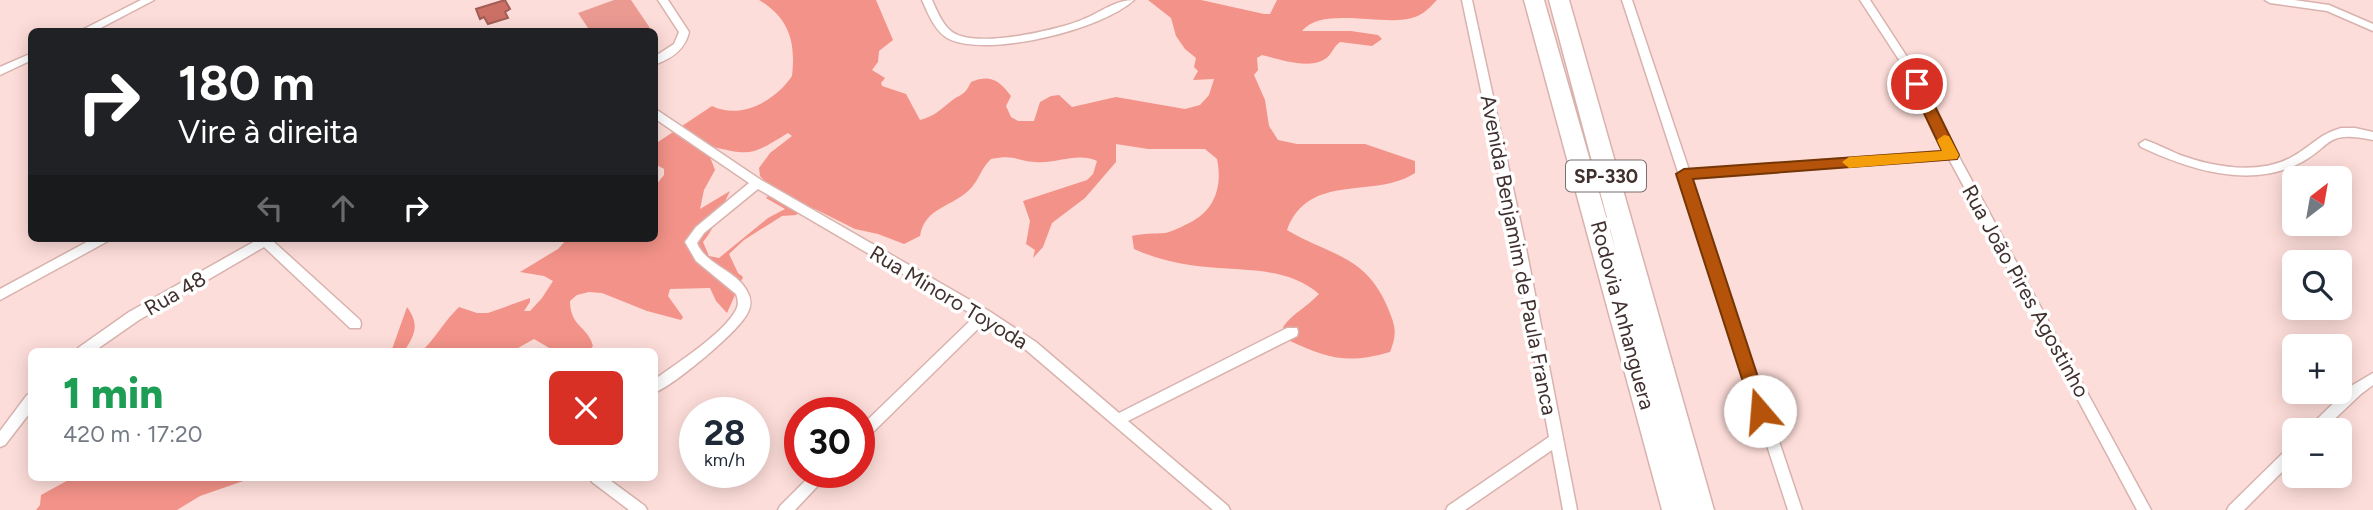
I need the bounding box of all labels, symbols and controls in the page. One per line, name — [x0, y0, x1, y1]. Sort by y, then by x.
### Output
text: 180 m — [178, 53, 315, 112]
pin — [1887, 54, 1947, 114]
icon: right — [63, 56, 154, 147]
icon: arrive — [1898, 65, 1936, 103]
street label: Avenida Benjamim de Paula Franca — [1476, 93, 1562, 417]
text: Vire à direita — [178, 113, 358, 151]
road number: SP-330 — [1566, 160, 1646, 192]
north arrow — [2282, 166, 2352, 236]
map controls — [2282, 166, 2352, 488]
street label: Rua João Pires Agostinho — [1957, 180, 2095, 402]
icon: left — [251, 189, 289, 227]
icon: ahead — [324, 189, 362, 227]
icon: right — [397, 189, 435, 227]
street label: Rodovia Anhanguera — [1586, 218, 1660, 412]
street label: Rua Minoro Toyoda — [865, 240, 1033, 354]
button: search — [2282, 250, 2352, 320]
street label: Rua 48 — [140, 265, 210, 321]
button: + — [2282, 334, 2352, 404]
text: 1 min — [63, 368, 163, 419]
button: close — [549, 371, 623, 445]
position arrow — [1723, 374, 1797, 448]
speed limit sign: 30 — [784, 397, 875, 488]
text: 28 — [704, 412, 745, 454]
button: − — [2282, 418, 2352, 488]
text: 420 m · 17:20 — [63, 420, 203, 448]
text: km/h — [704, 449, 745, 471]

